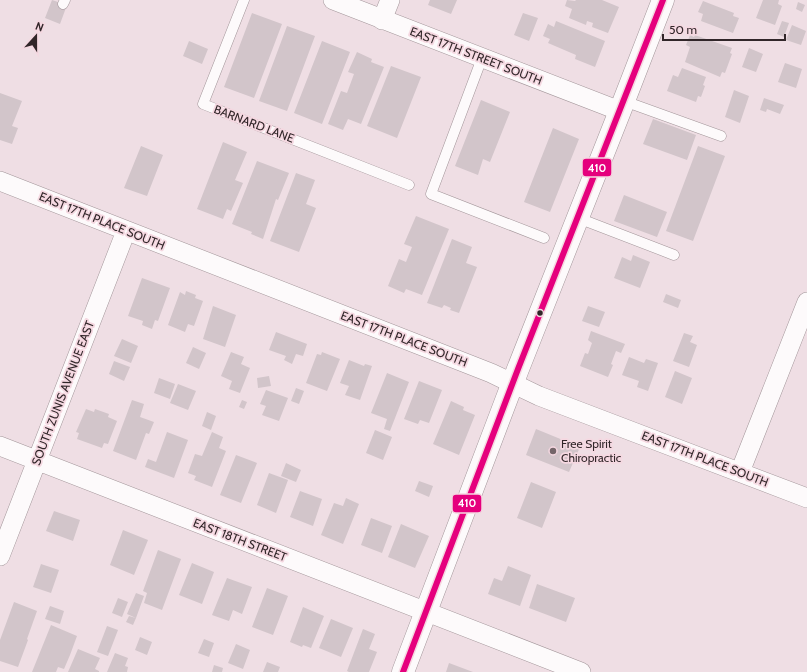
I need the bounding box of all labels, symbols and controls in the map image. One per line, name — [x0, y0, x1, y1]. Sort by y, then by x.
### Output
north arrow — [16, 16, 56, 56]
scale bar — [663, 16, 785, 42]
text: N — [33, 19, 46, 35]
text: 50 m — [669, 22, 697, 37]
street label: EAST 17TH STREET SOUTH — [408, 23, 545, 88]
street label: BARNARD LANE — [212, 101, 297, 146]
line badge: 410 — [582, 158, 612, 177]
text: 410 — [588, 161, 607, 175]
street label: EAST 17TH PLACE SOUTH — [37, 188, 167, 253]
street label: EAST 17TH PLACE SOUTH — [339, 307, 470, 370]
unlabelled marker — [535, 308, 545, 318]
street label: SOUTH ZUNIS AVENUE EAST — [28, 318, 97, 467]
street label: EAST 17TH PLACE SOUTH — [640, 427, 771, 490]
place label: Free Spirit Chiropractic — [561, 436, 622, 465]
marker: Free Spirit Chiropractic — [548, 446, 558, 456]
line badge: 410 — [452, 494, 482, 513]
text: 410 — [458, 496, 477, 510]
street label: EAST 18TH STREET — [191, 515, 290, 565]

